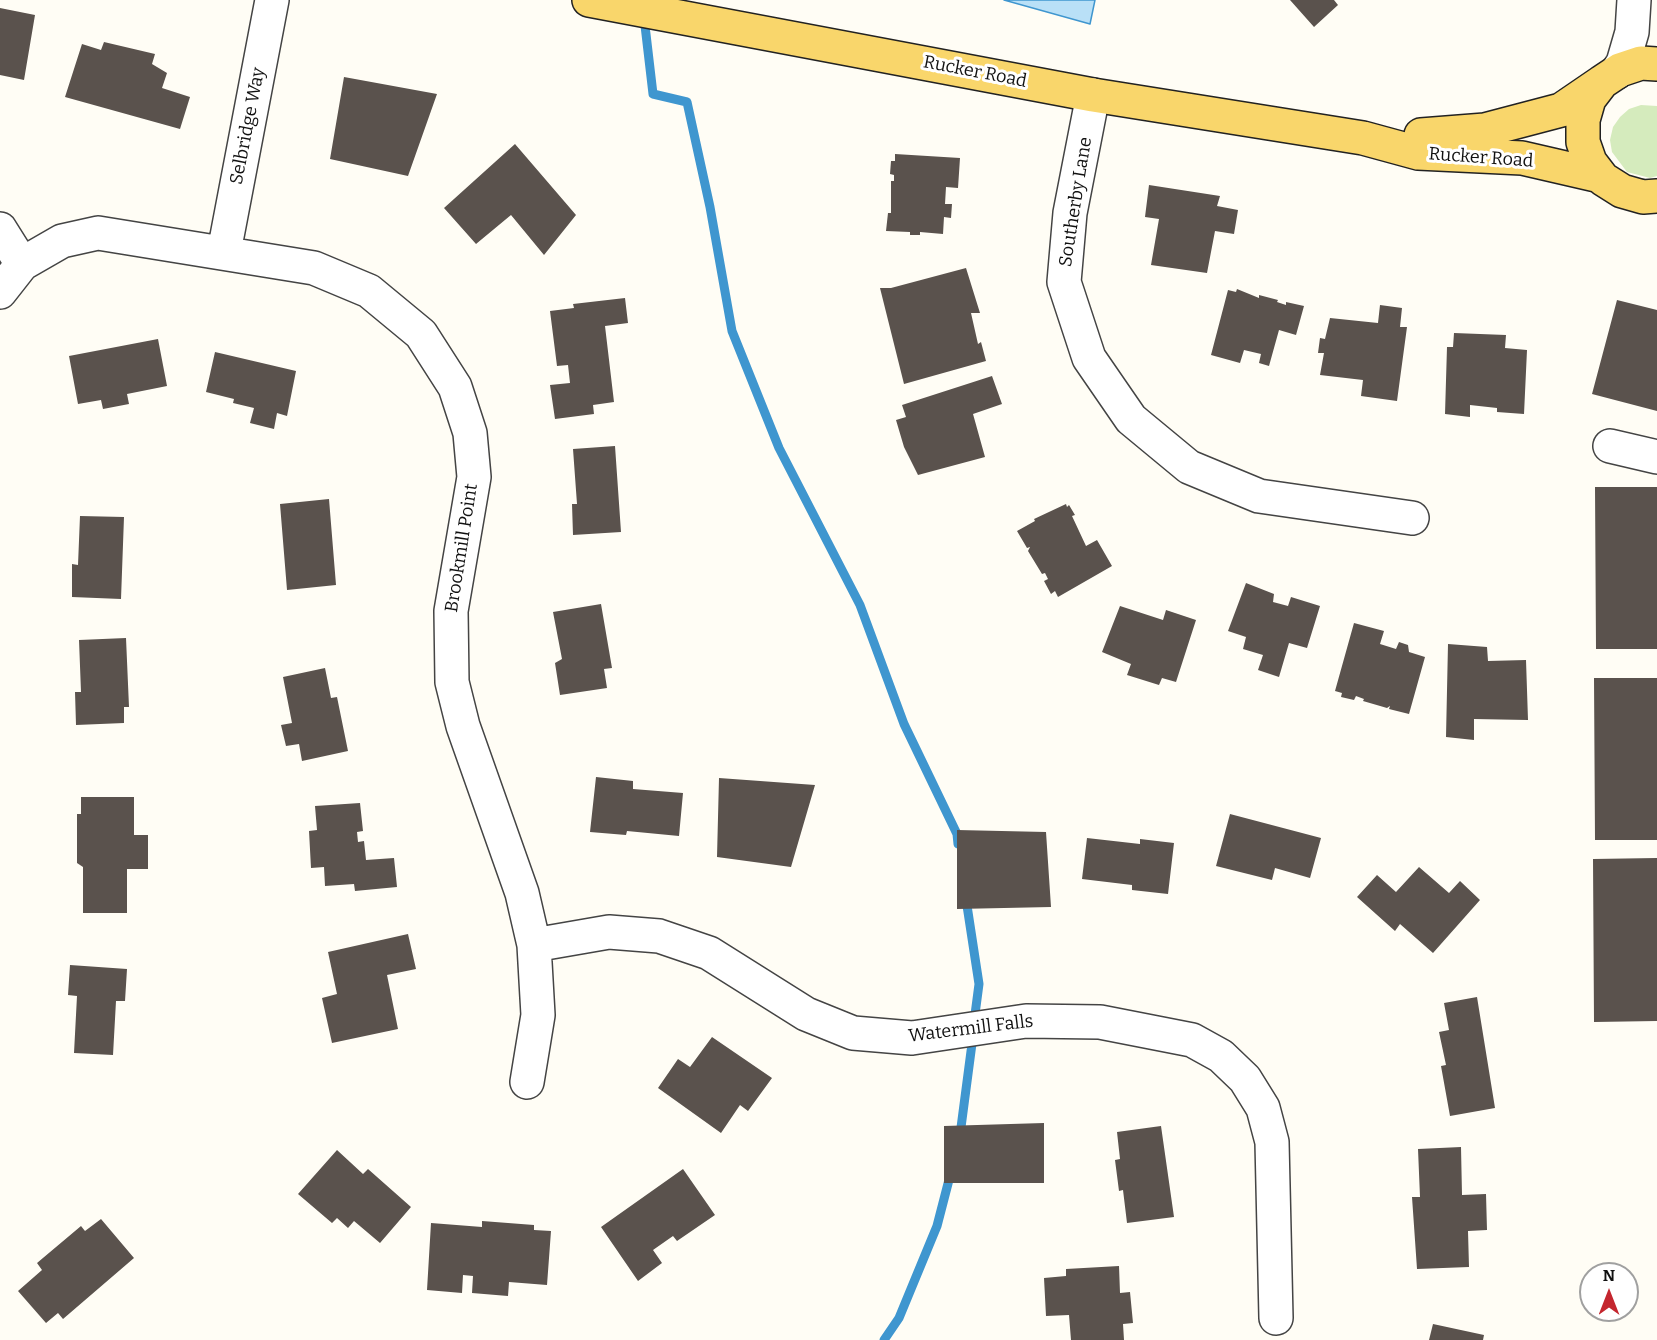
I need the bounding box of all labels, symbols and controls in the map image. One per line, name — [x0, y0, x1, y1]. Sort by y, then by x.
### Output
street label: Rucker Road — [921, 51, 1029, 93]
street label: Selbridge Way — [226, 66, 270, 186]
street label: Southerby Lane — [1055, 136, 1097, 268]
street label: Rucker Road — [1428, 144, 1534, 172]
street label: Brookmill Point — [441, 482, 483, 614]
street label: Watermill Falls — [907, 1011, 1035, 1047]
north arrow — [1579, 1262, 1639, 1322]
text: N — [1603, 1266, 1615, 1285]

